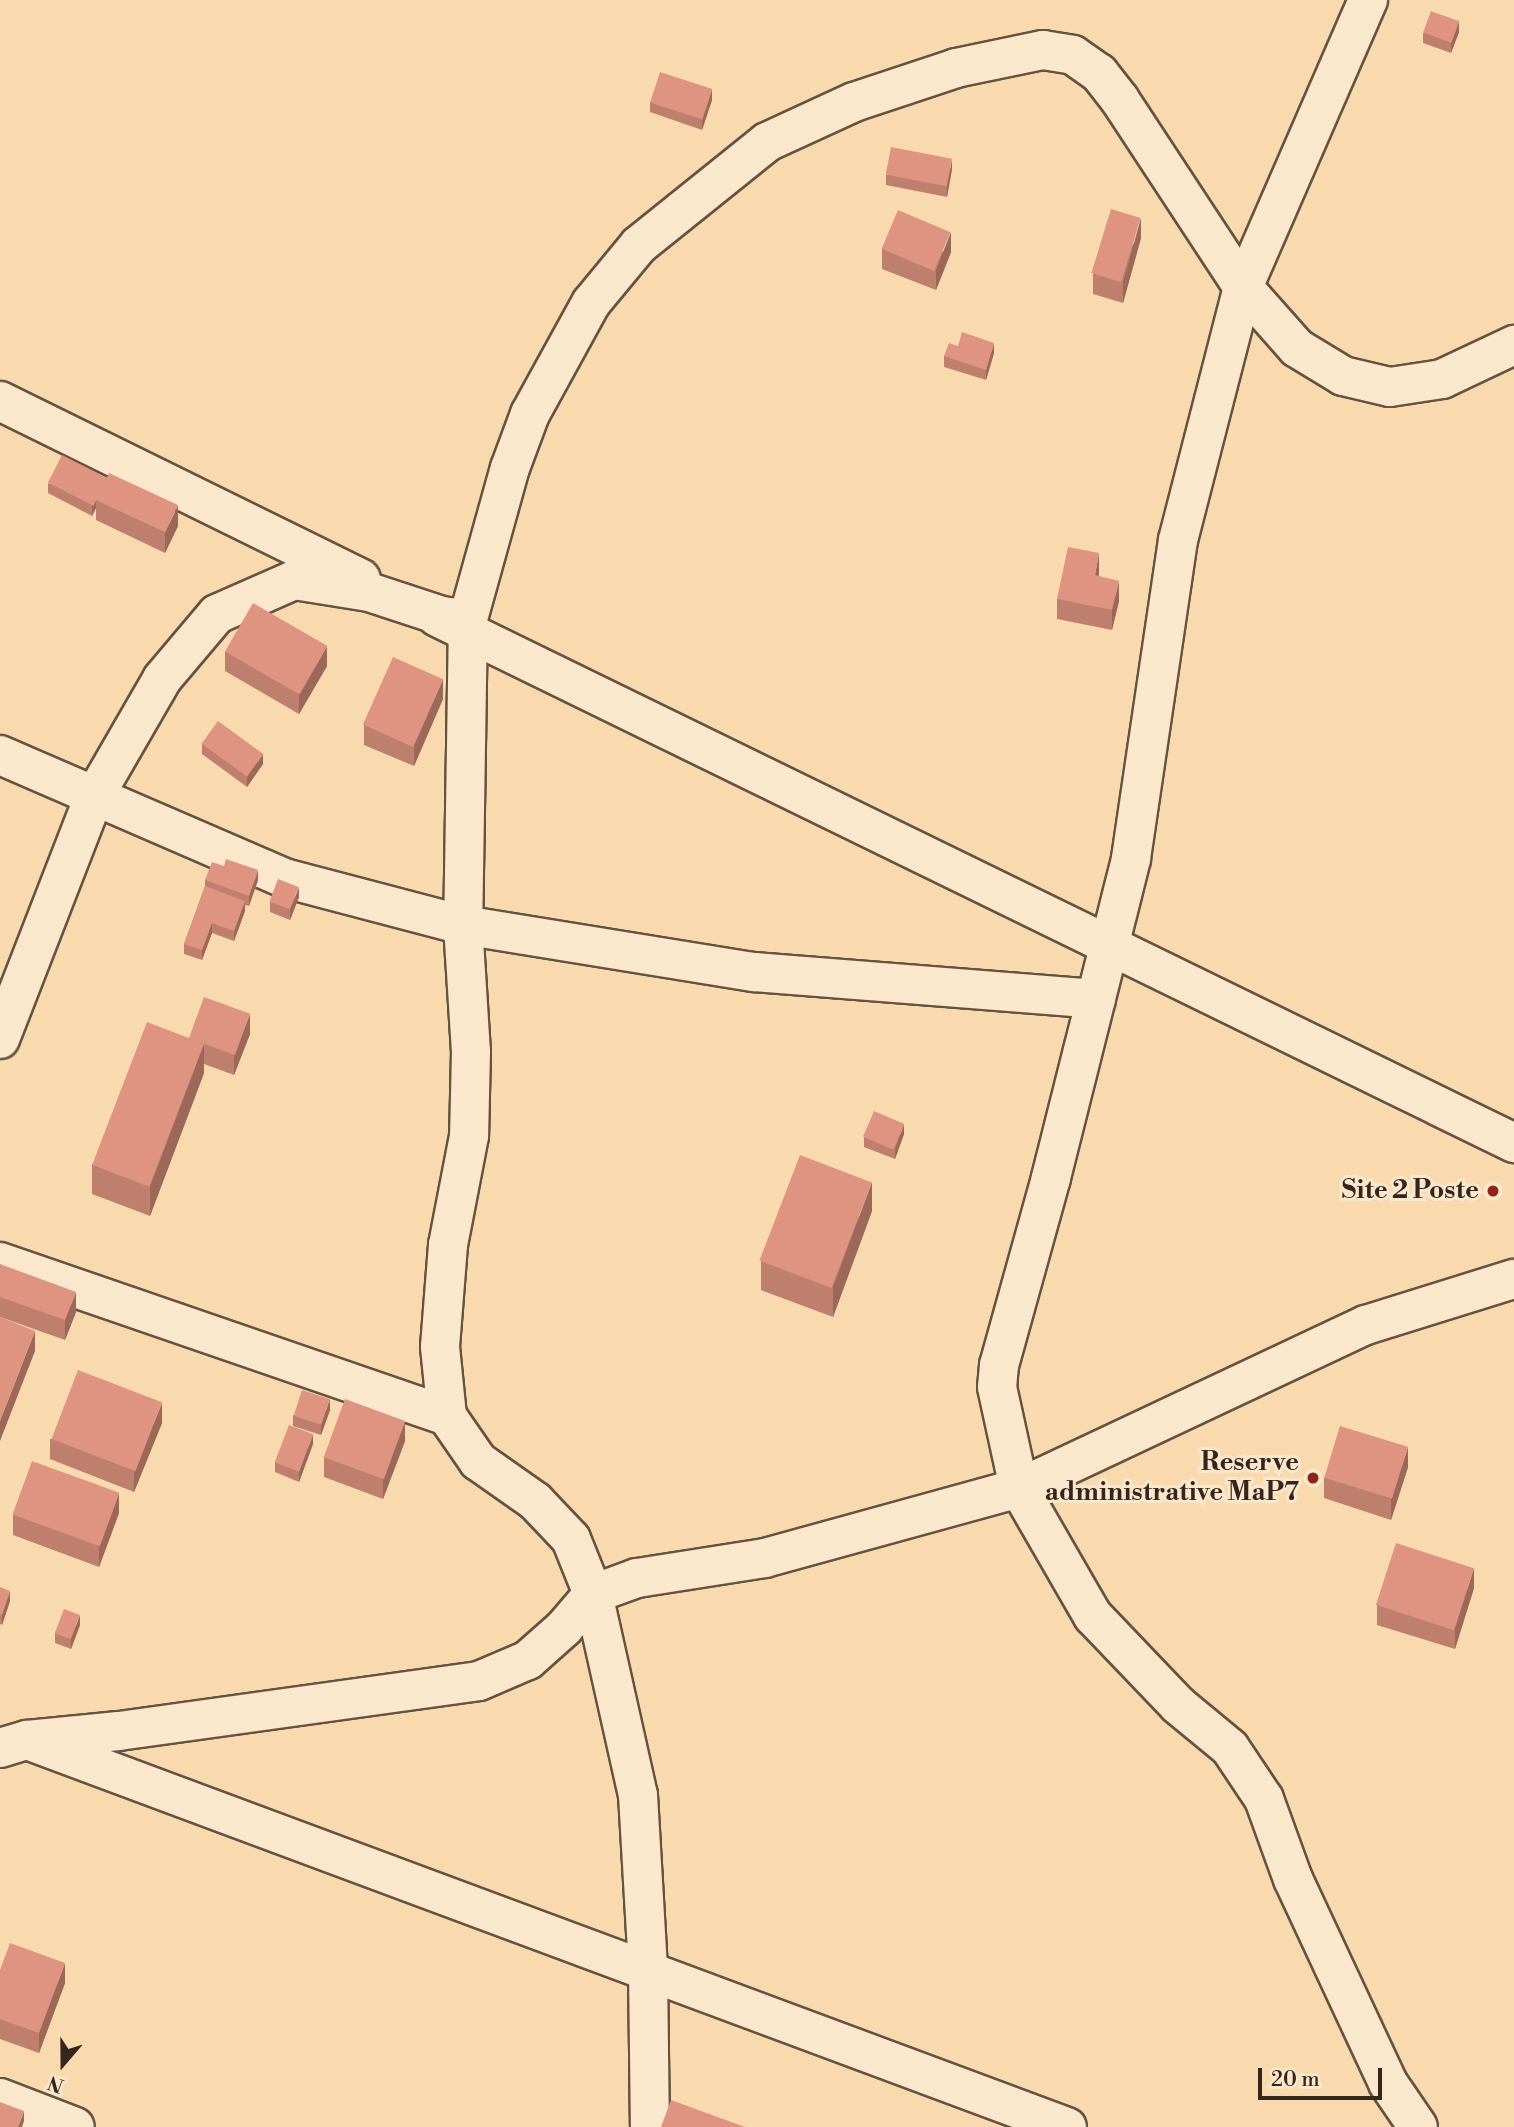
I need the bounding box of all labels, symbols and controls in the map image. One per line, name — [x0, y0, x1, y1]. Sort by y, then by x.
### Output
place label: Site 2 Poste — [1342, 1175, 1479, 1207]
marker: Site 2 Poste — [1485, 1183, 1501, 1199]
place label: Reserve administrative MaP7 — [1045, 1447, 1299, 1508]
marker: Reserve administrative MaP7 — [1305, 1470, 1321, 1486]
north arrow — [28, 2029, 98, 2099]
scale bar — [1262, 2054, 1386, 2098]
text: 20 m — [1271, 2067, 1320, 2093]
text: N — [45, 2070, 67, 2098]

